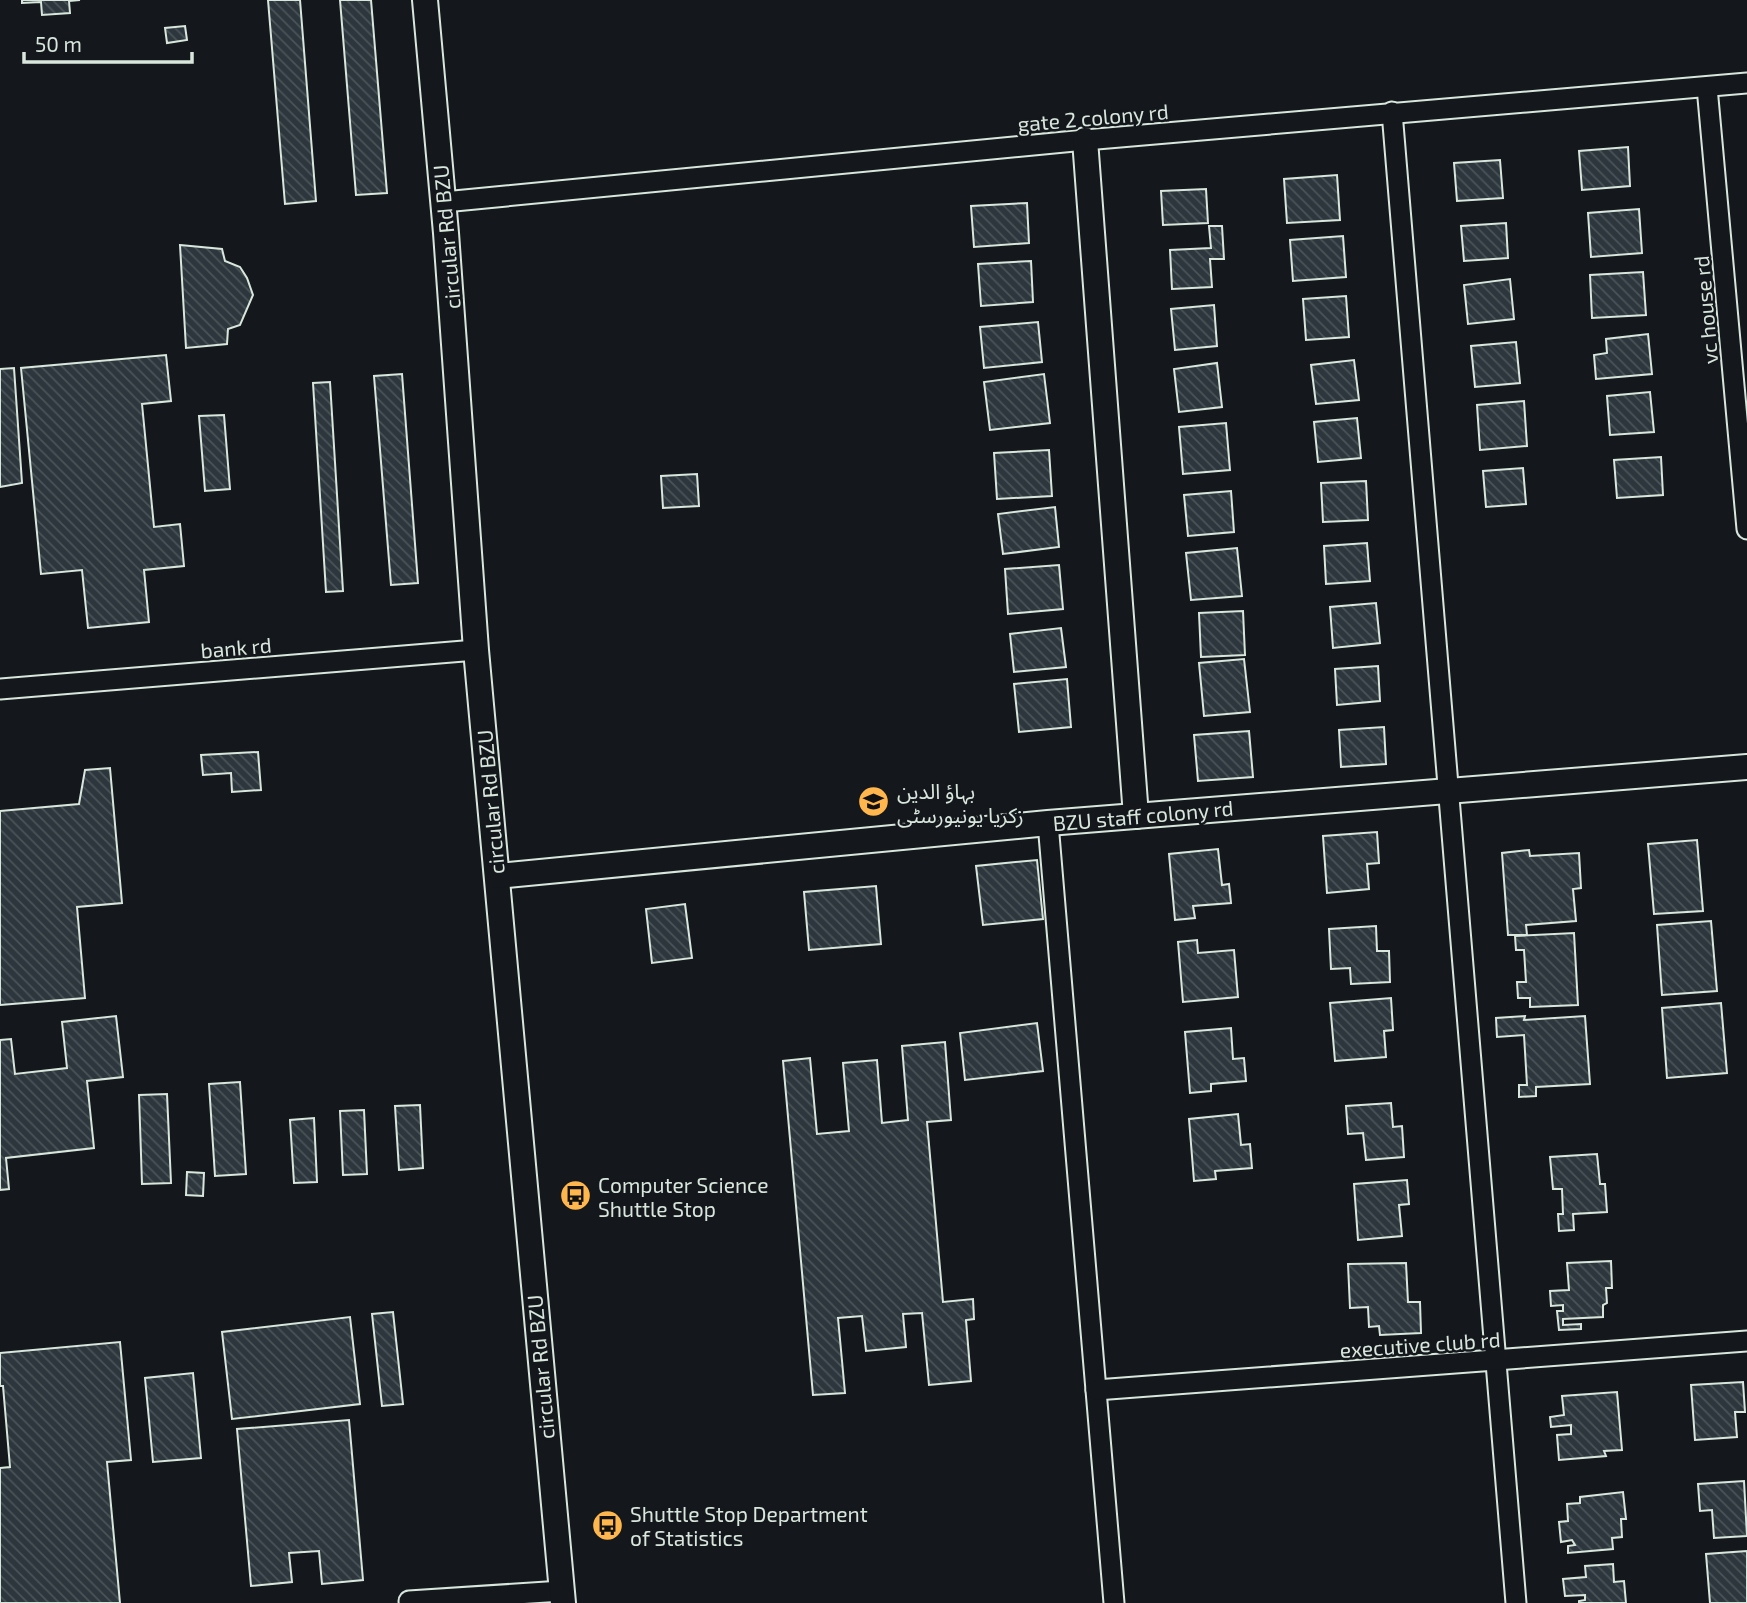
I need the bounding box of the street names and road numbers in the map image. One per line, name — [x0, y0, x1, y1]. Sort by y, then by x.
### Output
street label: gate 2 colony rd — [1016, 98, 1170, 136]
street label: circular Rd BZU — [427, 164, 465, 310]
street label: vc house rd — [1688, 255, 1722, 365]
street label: bank rd — [199, 631, 273, 663]
street label: circular Rd BZU — [471, 729, 509, 875]
street label: BZU staff colony rd — [1052, 795, 1234, 835]
street label: circular Rd BZU — [521, 1294, 559, 1440]
street label: executive club rd — [1339, 1326, 1501, 1362]

